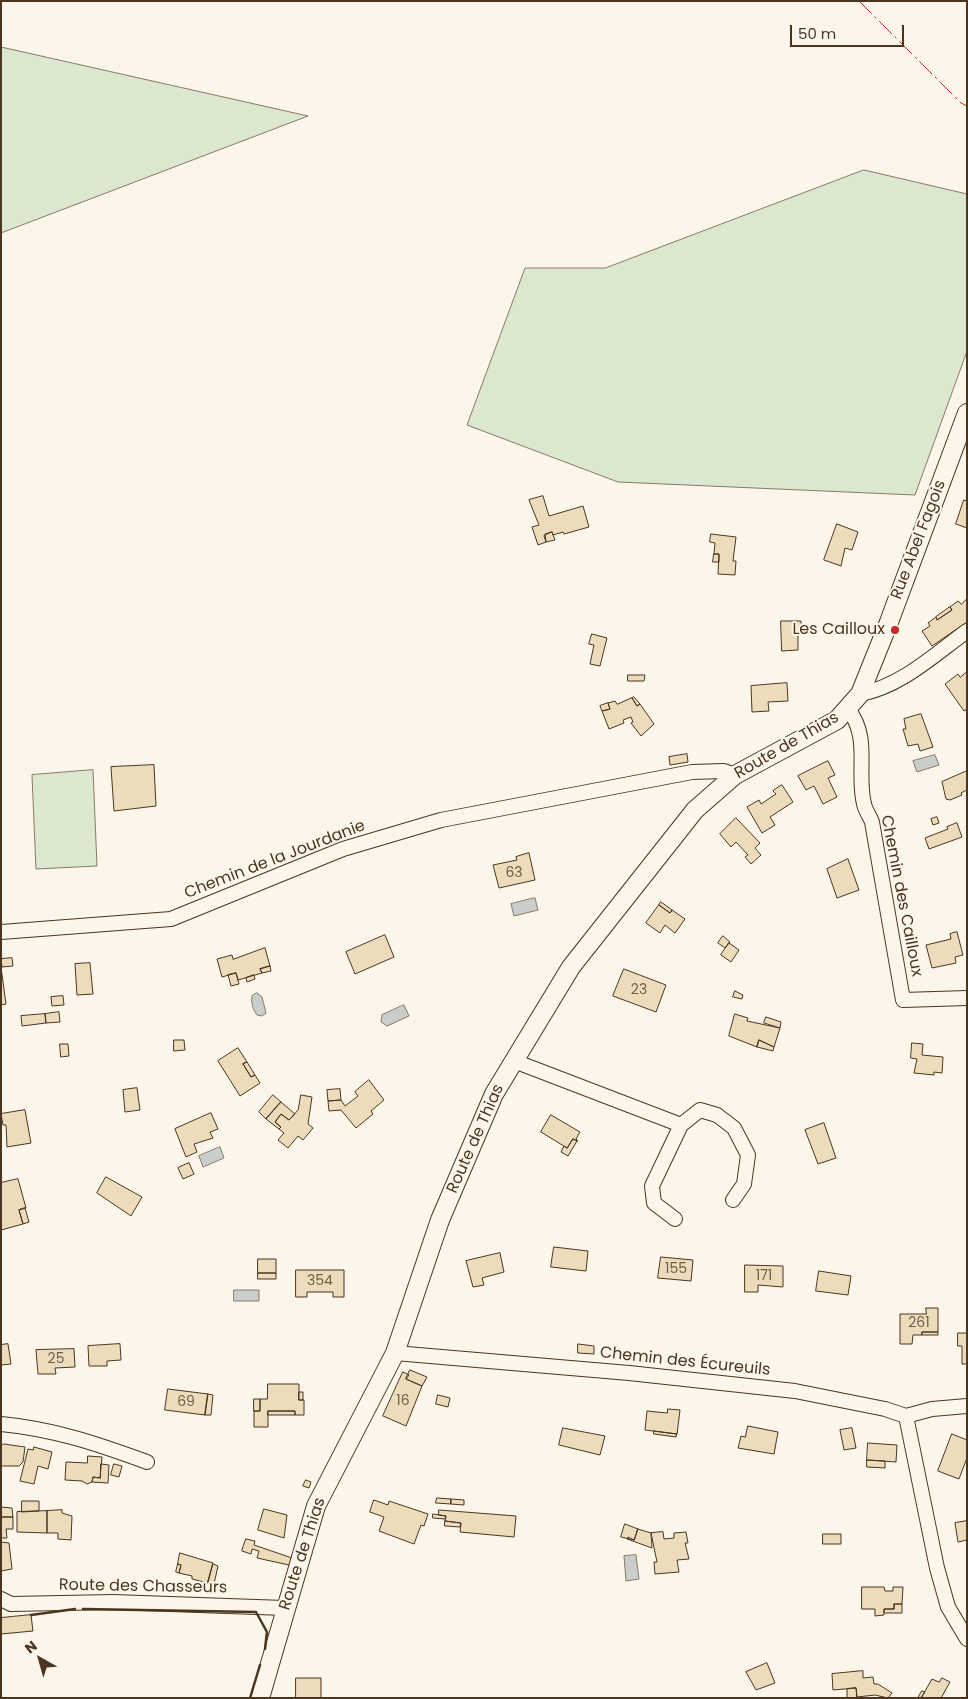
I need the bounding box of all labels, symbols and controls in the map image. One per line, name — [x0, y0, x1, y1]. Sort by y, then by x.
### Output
scale bar — [793, 15, 907, 47]
text: 50 m — [798, 23, 836, 44]
street label: Rue Abel Fagois — [887, 478, 951, 602]
place label: Les Cailloux — [792, 620, 885, 640]
marker: Les Cailloux — [889, 624, 901, 636]
street label: Route de Thias — [731, 708, 843, 784]
street label: Chemin des Cailloux — [876, 814, 926, 978]
street label: Chemin de la Jourdanie — [182, 817, 368, 903]
house number: 63 — [505, 865, 523, 881]
house number: 23 — [631, 982, 647, 998]
street label: Route de Thias — [443, 1082, 509, 1196]
house number: 155 — [665, 1261, 687, 1277]
house number: 171 — [756, 1268, 772, 1284]
house number: 354 — [307, 1273, 333, 1289]
house number: 261 — [908, 1315, 930, 1331]
street label: Chemin des Écureuils — [599, 1343, 771, 1381]
house number: 25 — [48, 1351, 64, 1367]
house number: 16 — [396, 1393, 410, 1409]
house number: 69 — [177, 1394, 195, 1410]
street label: Route de Thias — [276, 1495, 330, 1613]
street label: Route des Chasseurs — [59, 1576, 227, 1598]
north arrow — [15, 1634, 65, 1684]
text: N — [20, 1636, 41, 1658]

